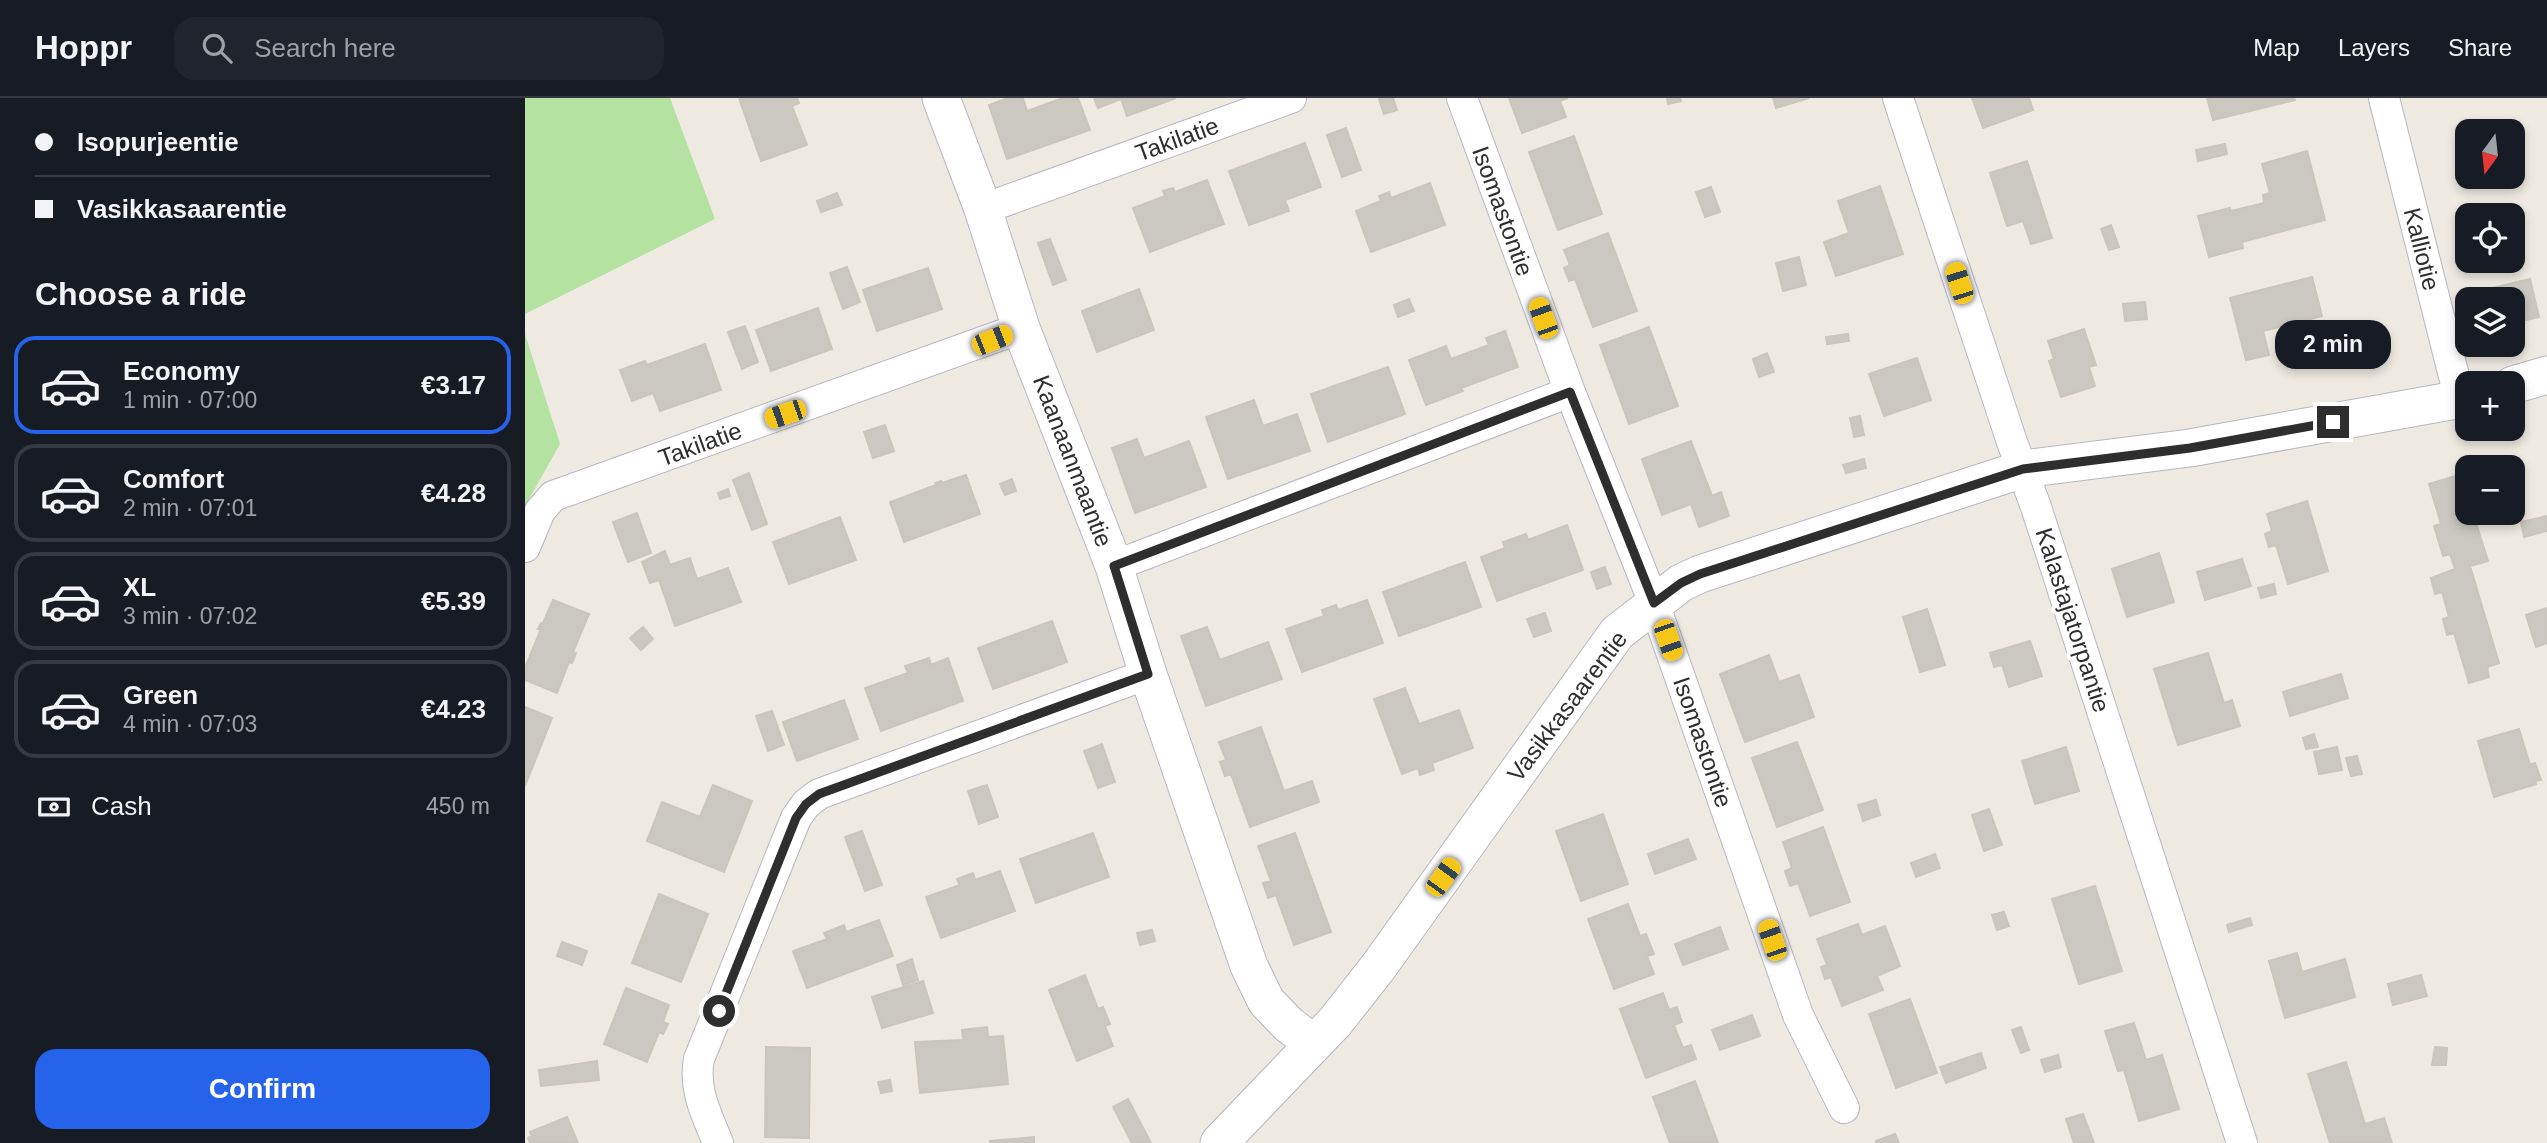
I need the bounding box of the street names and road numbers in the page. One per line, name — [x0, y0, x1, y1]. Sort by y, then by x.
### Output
street label: Takilatie — [1132, 111, 1222, 167]
street label: Isomastontie — [1467, 142, 1539, 280]
street label: Kalliotie — [2399, 205, 2445, 293]
street label: Kaanaanmaantie — [1028, 371, 1118, 551]
street label: Takilatie — [655, 416, 745, 472]
street label: Kalastajatorpantie — [2030, 524, 2116, 716]
street label: Vasikkasaarentie — [1502, 626, 1632, 786]
street label: Isomastontie — [1668, 673, 1738, 811]

